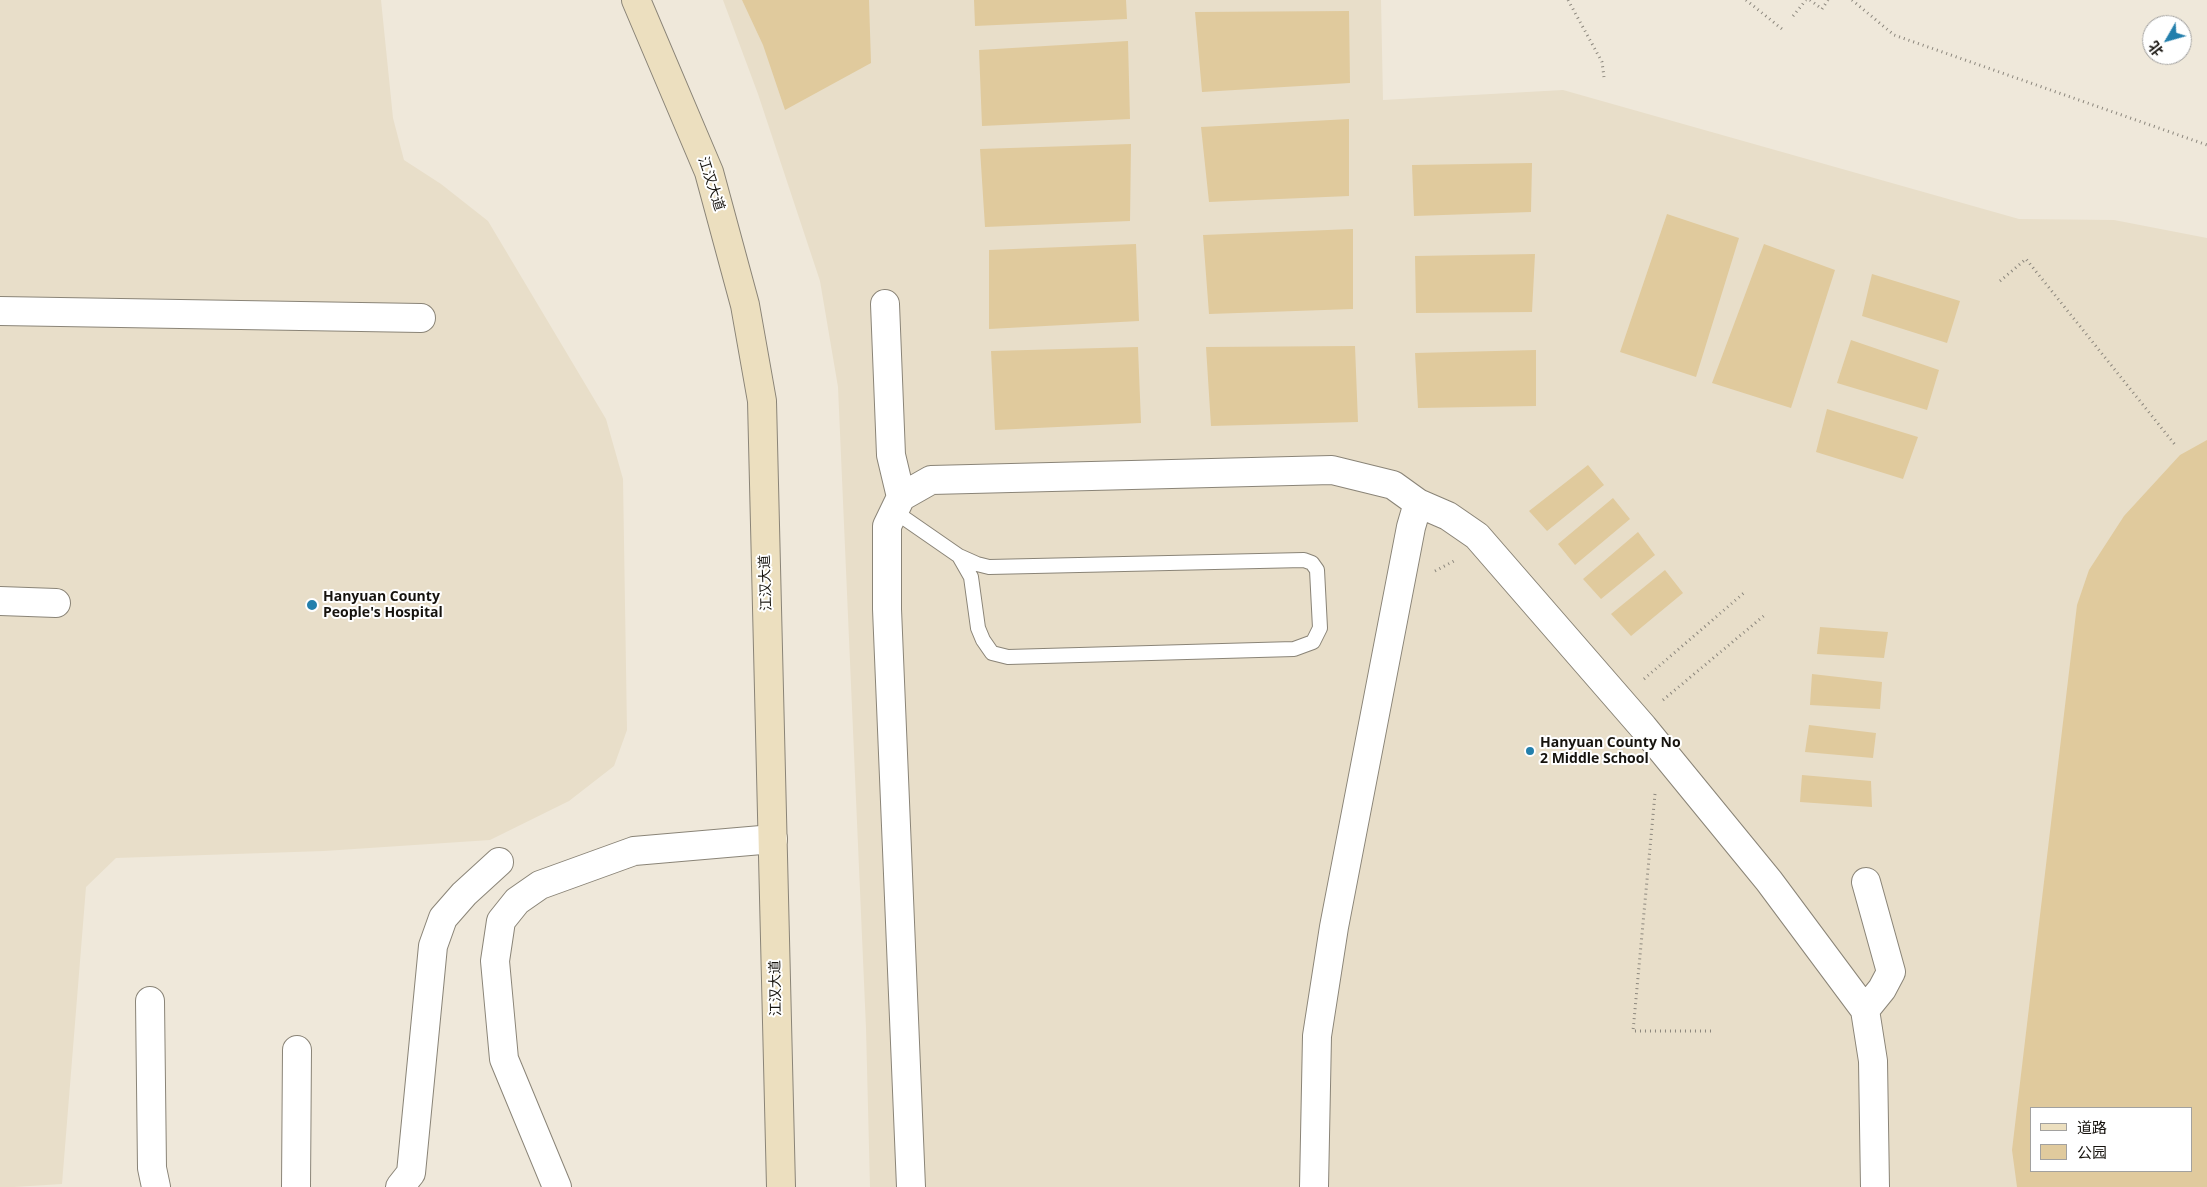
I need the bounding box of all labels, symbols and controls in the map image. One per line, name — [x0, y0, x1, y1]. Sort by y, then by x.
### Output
north arrow — [2142, 15, 2192, 65]
text: 北 — [2144, 38, 2167, 60]
street label: 江汉大道 — [694, 155, 728, 213]
street label: 江汉大道 — [757, 555, 775, 611]
place label: Hanyuan County People's Hospital — [323, 589, 443, 622]
marker: Hanyuan County People's Hospital — [305, 598, 319, 612]
place label: Hanyuan County No 2 Middle School — [1540, 735, 1681, 768]
marker: Hanyuan County No 2 Middle School — [1524, 745, 1536, 757]
street label: 江汉大道 — [767, 960, 785, 1016]
legend — [2030, 1107, 2192, 1172]
text: 道路 — [2077, 1117, 2107, 1137]
text: 公园 — [2077, 1142, 2107, 1162]

